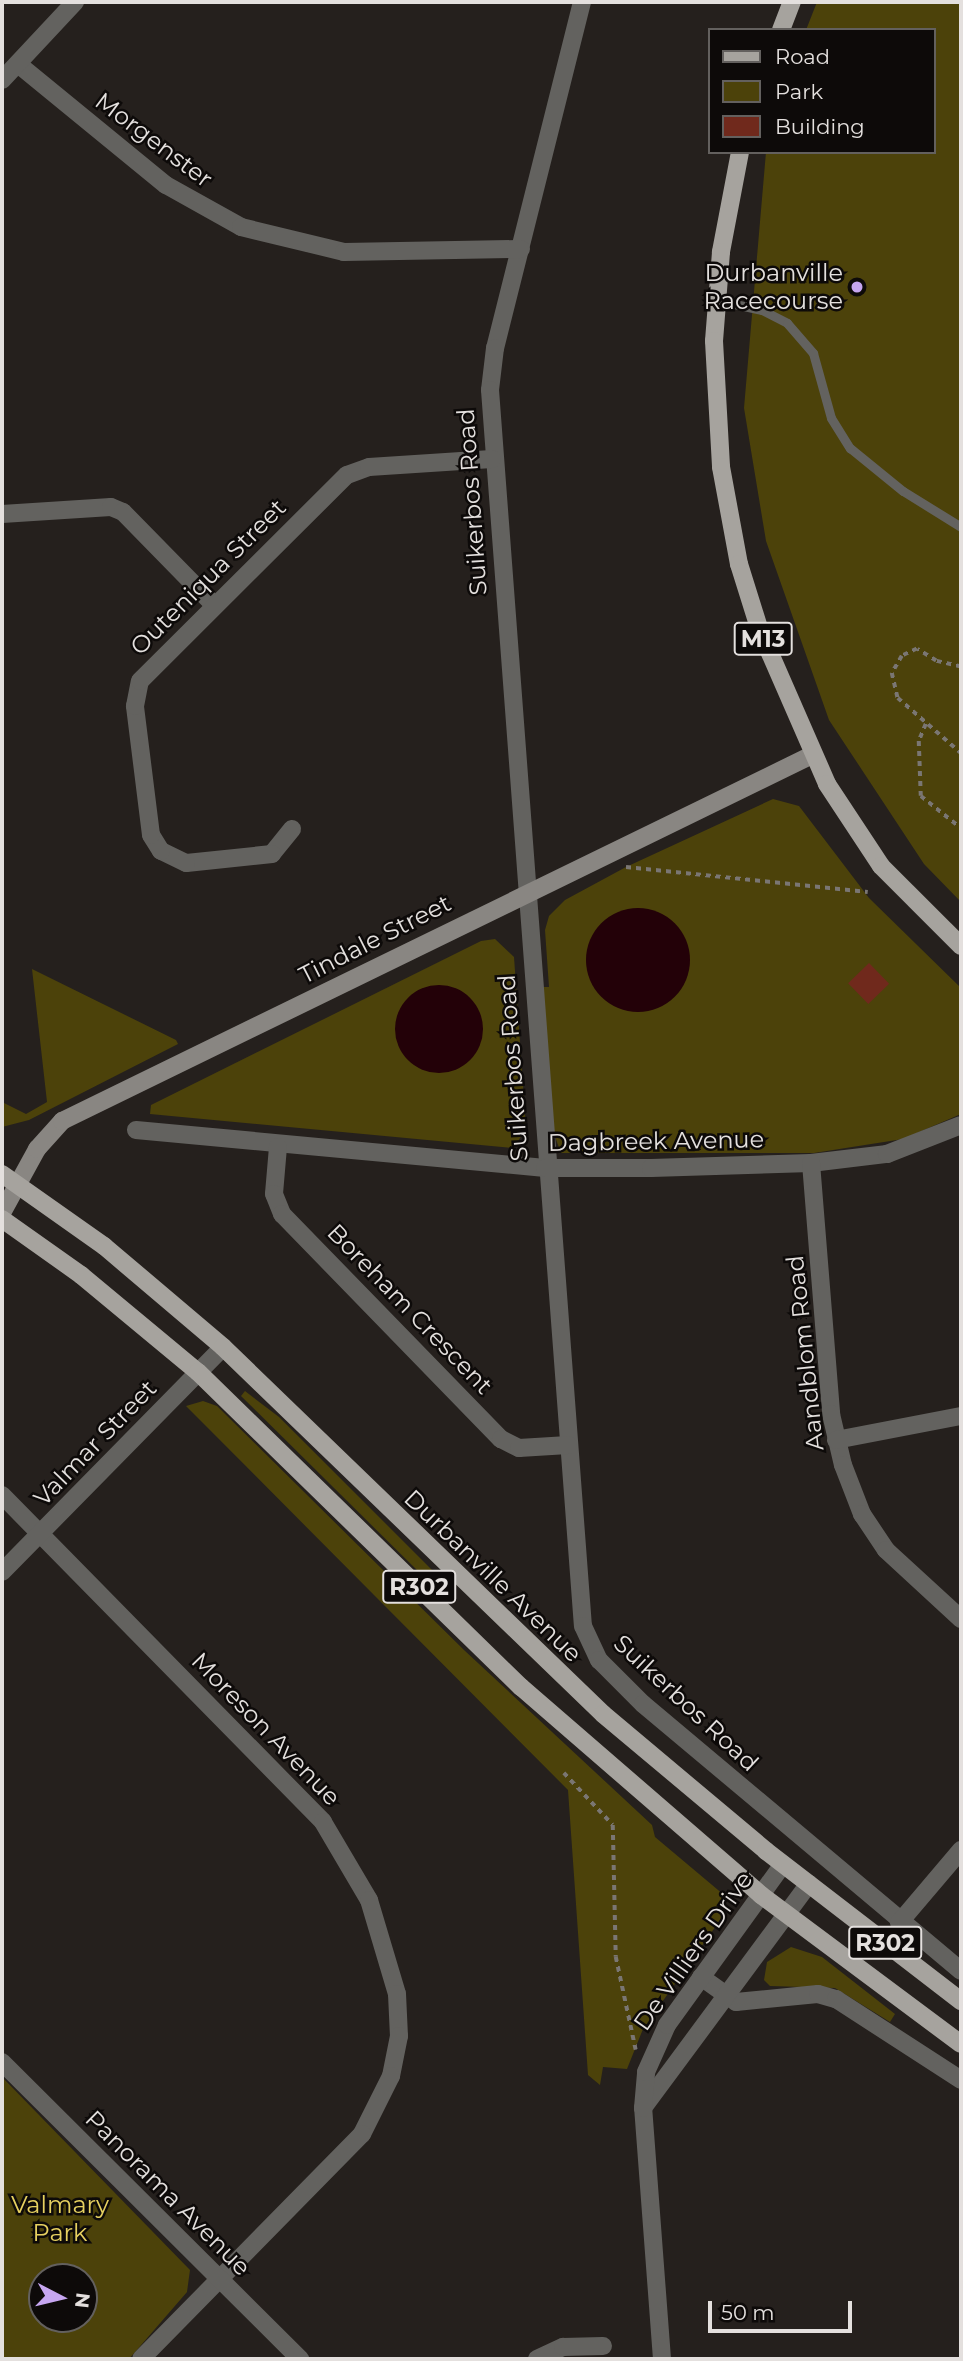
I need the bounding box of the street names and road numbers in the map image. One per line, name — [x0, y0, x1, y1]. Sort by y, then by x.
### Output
street label: Morgenster — [90, 87, 218, 193]
street label: Suikerbos Road — [451, 408, 493, 596]
street label: Outeniqua Street — [124, 493, 292, 661]
road number: M13 — [733, 620, 793, 659]
street label: Tindale Street — [294, 888, 456, 990]
street label: Suikerbos Road — [492, 974, 534, 1162]
street label: Dagbreek Avenue — [548, 1125, 764, 1157]
street label: Boreham Crescent — [321, 1218, 499, 1400]
street label: Aandblom Road — [780, 1254, 830, 1452]
street label: Valmar Street — [28, 1374, 162, 1512]
street label: Durbanville Avenue — [398, 1484, 588, 1668]
road number: R302 — [380, 1568, 458, 1606]
street label: Suikerbos Road — [608, 1629, 764, 1777]
street label: Moreson Avenue — [186, 1646, 346, 1812]
street label: De Villiers Drive — [627, 1866, 759, 2036]
road number: R302 — [846, 1924, 924, 1962]
street label: Panorama Avenue — [79, 2104, 257, 2282]

